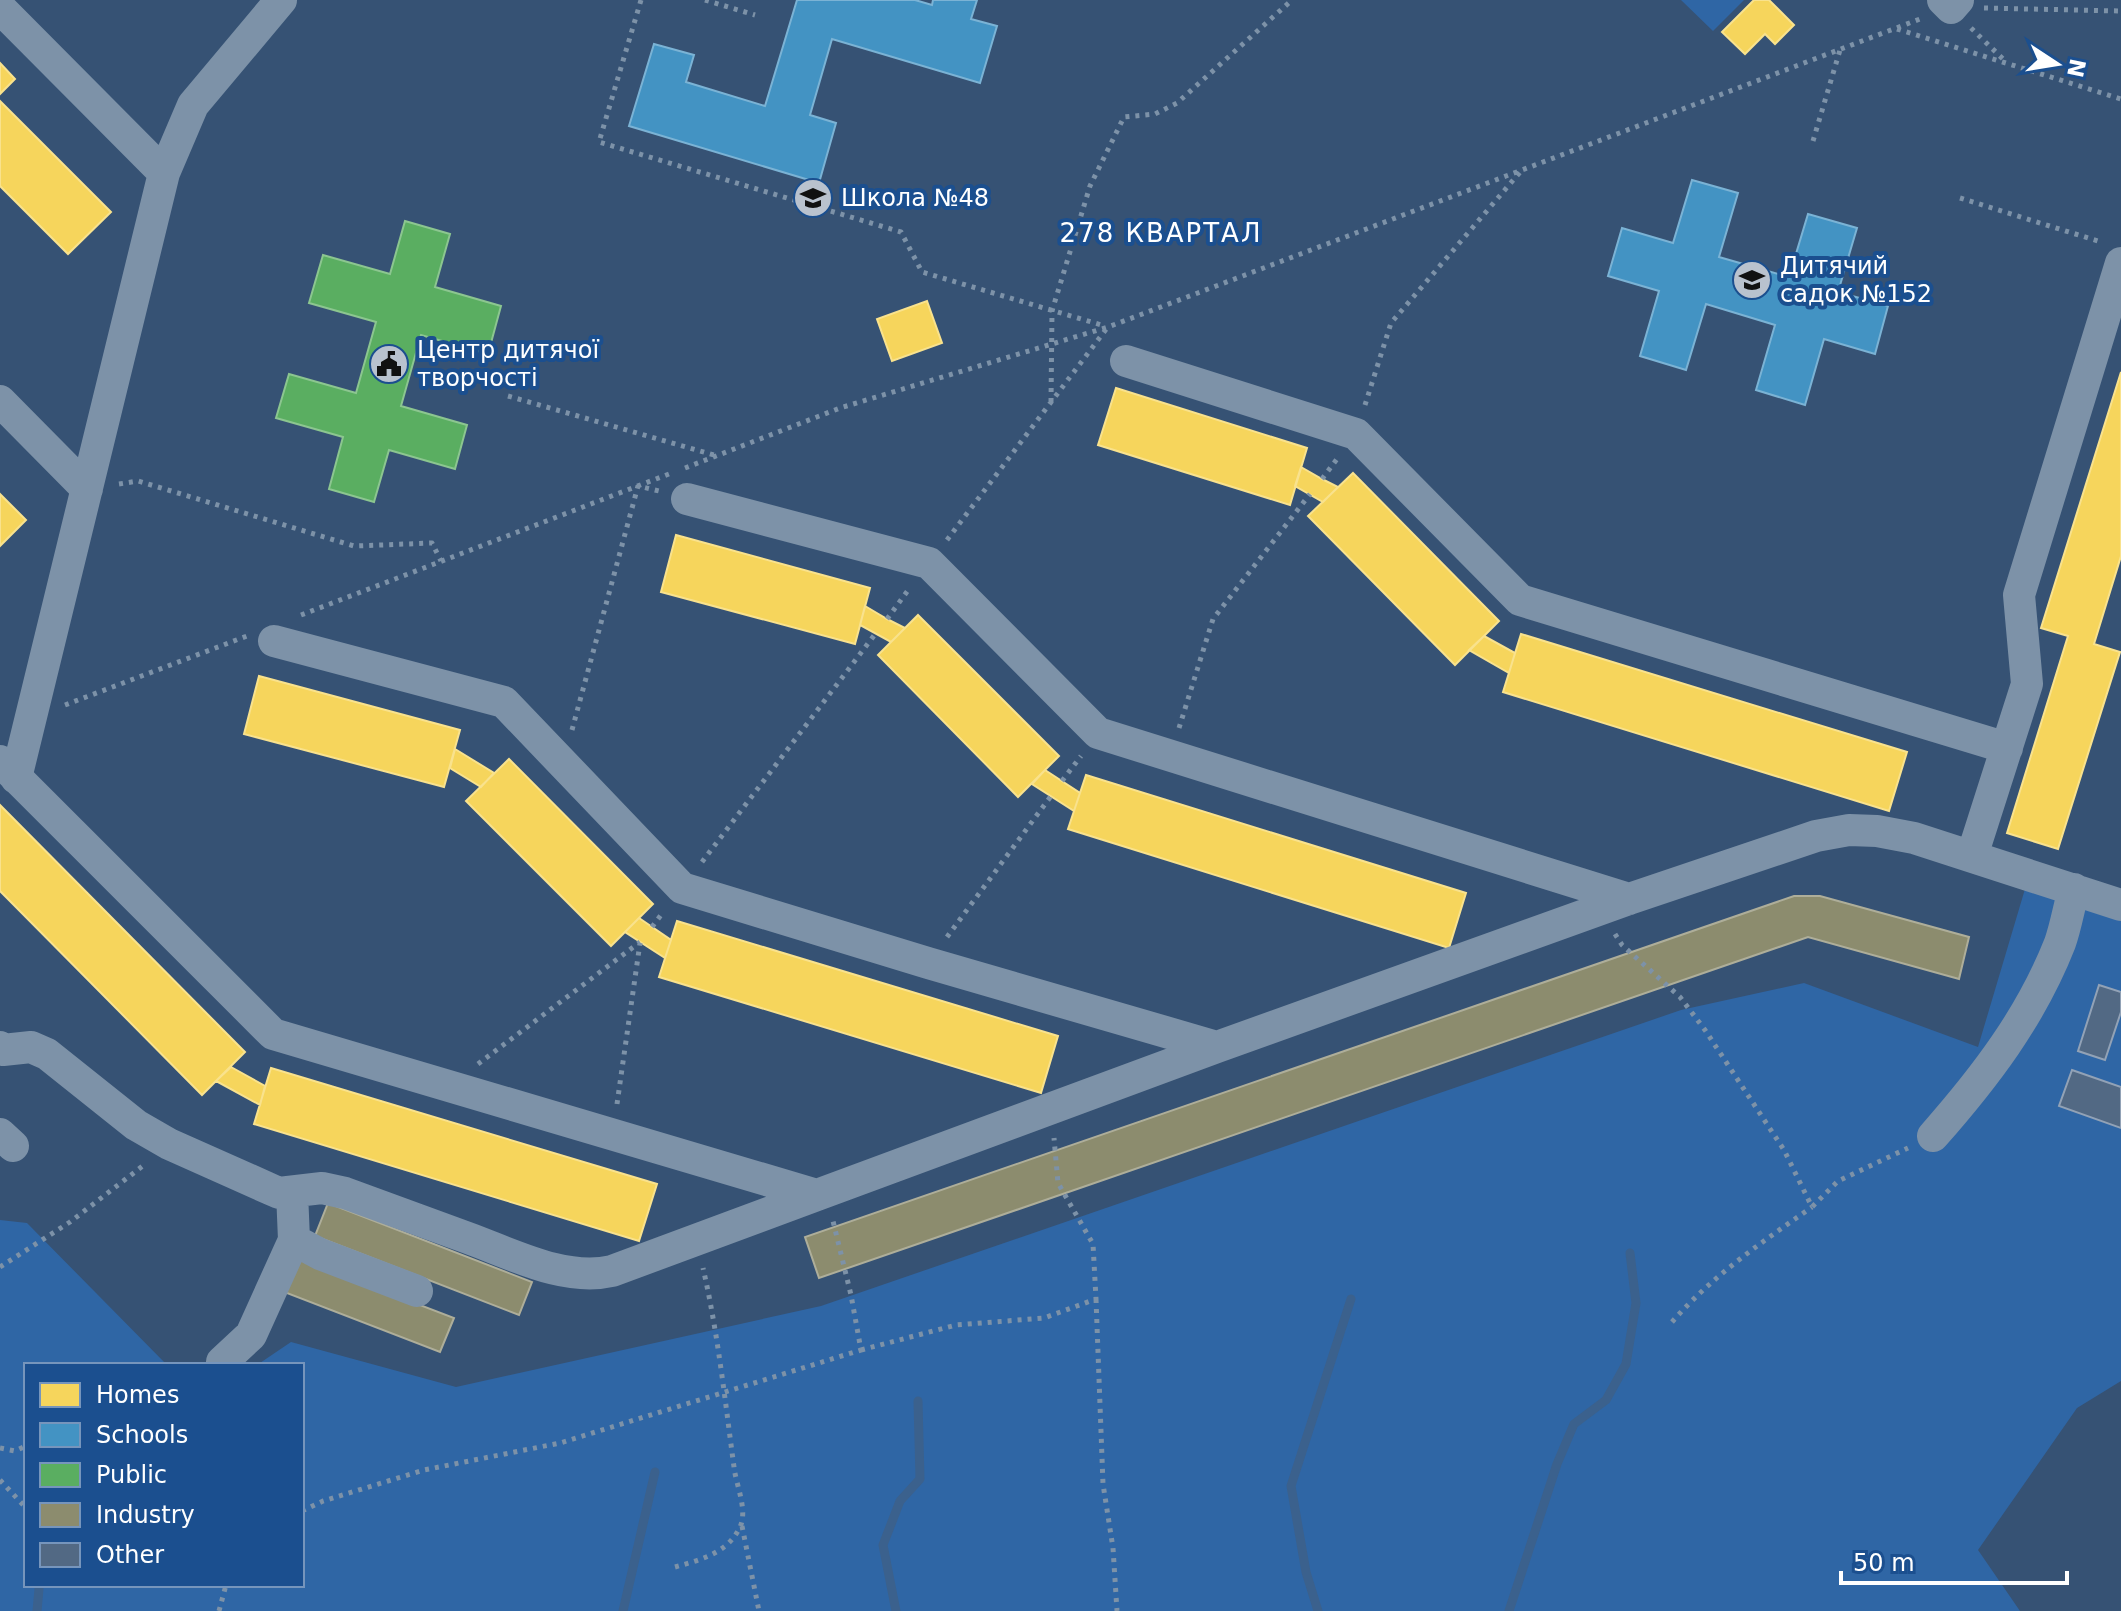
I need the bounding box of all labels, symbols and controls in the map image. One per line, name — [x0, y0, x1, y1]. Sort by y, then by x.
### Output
north arrow — [2017, 24, 2097, 104]
text: N — [2062, 56, 2090, 80]
school or university icon: Школа №48 — [792, 177, 834, 219]
place label: Школа №48 — [841, 184, 989, 212]
district label: 278 КВАРТАЛ — [1060, 218, 1262, 248]
place label: Дитячий садок №152 — [1780, 252, 1932, 308]
school or university icon: Дитячий садок №152 — [1731, 259, 1773, 301]
place label: Центр дитячої творчості — [417, 336, 599, 392]
public building icon: Центр дитячої творчості — [368, 343, 410, 385]
legend — [24, 1363, 304, 1587]
text: Homes — [96, 1381, 179, 1409]
text: Schools — [96, 1421, 188, 1449]
text: Public — [96, 1461, 167, 1489]
text: Industry — [96, 1501, 195, 1529]
scale bar — [1841, 1535, 2067, 1585]
text: Other — [96, 1541, 164, 1569]
text: 50 m — [1853, 1549, 1915, 1577]

